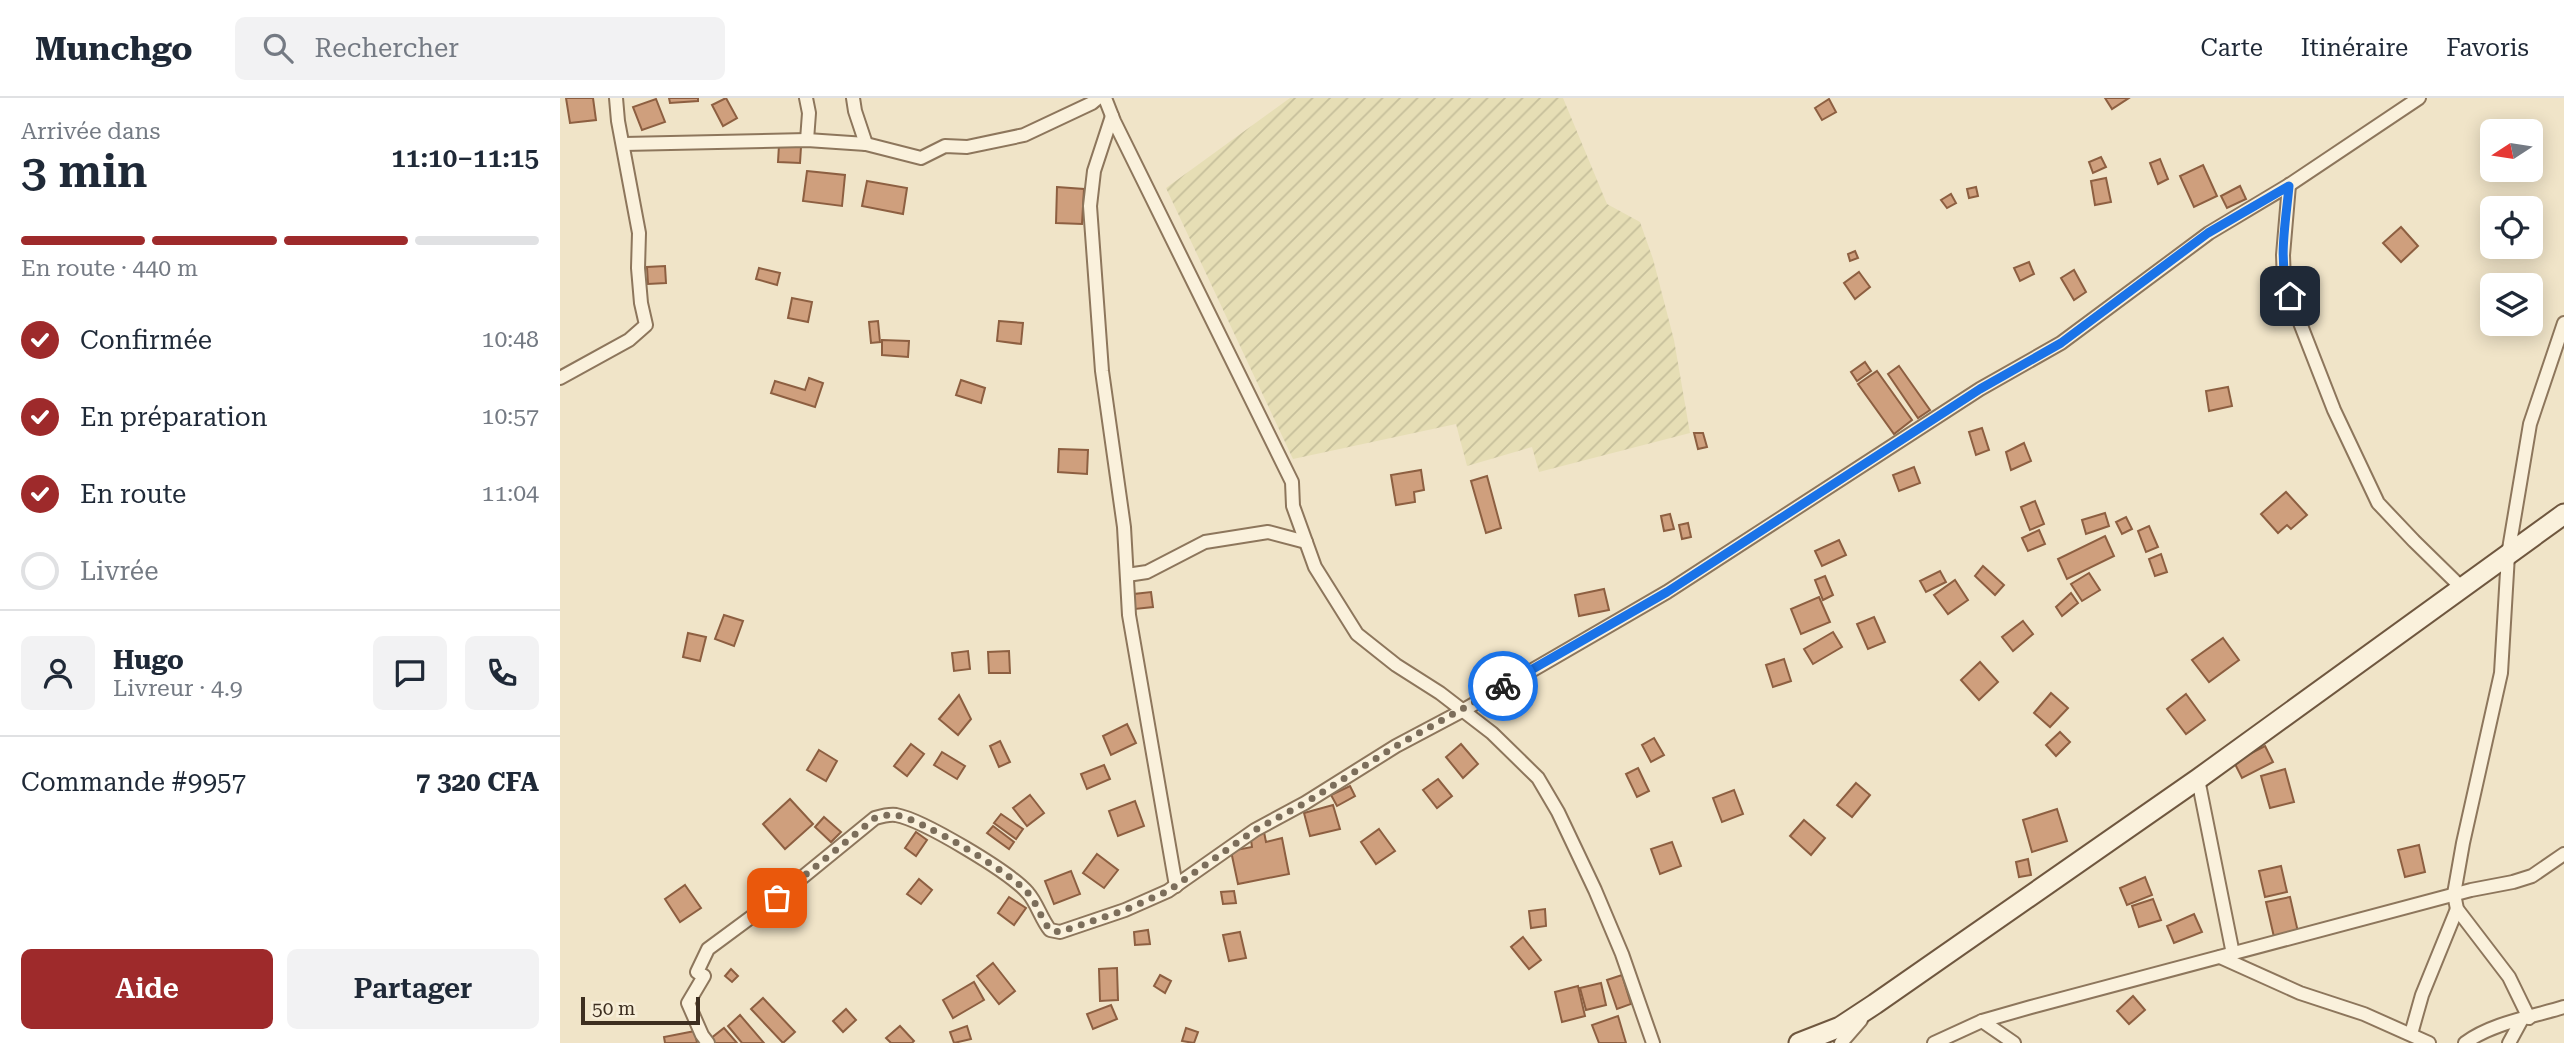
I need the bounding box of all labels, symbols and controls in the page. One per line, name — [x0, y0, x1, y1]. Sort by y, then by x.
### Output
search box — [235, 17, 725, 80]
text: Munchgo — [35, 29, 193, 68]
icon: search — [259, 29, 297, 67]
text: Rechercher — [315, 33, 459, 63]
text: Carte — [2201, 34, 2263, 62]
text: Itinéraire — [2301, 34, 2408, 62]
text: Favoris — [2446, 34, 2529, 62]
text: Arrivée dans — [21, 118, 160, 145]
north arrow — [2480, 119, 2543, 182]
map controls — [2480, 119, 2543, 336]
text: 11:10–11:15 — [391, 143, 539, 173]
text: 3 min — [21, 144, 148, 198]
button: locate — [2480, 196, 2543, 259]
text: En route · 440 m — [21, 255, 198, 282]
pin — [2260, 266, 2320, 326]
button: layers — [2480, 273, 2543, 336]
icon: home — [2271, 277, 2309, 315]
icon: check — [21, 321, 59, 359]
text: Confirmée — [80, 325, 212, 355]
text: 10:48 — [482, 326, 539, 353]
icon: check — [21, 398, 59, 436]
text: En préparation — [80, 402, 268, 432]
text: 10:57 — [482, 403, 539, 430]
icon: check — [21, 475, 59, 513]
text: En route — [80, 479, 186, 509]
text: 11:04 — [482, 480, 539, 507]
text: Livrée — [80, 556, 159, 586]
button: person — [21, 636, 95, 710]
button: chat — [373, 636, 447, 710]
button: phone — [465, 636, 539, 710]
text: Hugo — [113, 645, 184, 675]
courier — [1468, 651, 1538, 721]
icon: bike — [1484, 667, 1522, 705]
text: Livreur · 4.9 — [113, 675, 243, 702]
text: Commande #9957 — [21, 767, 246, 797]
text: 7 320 CFA — [416, 767, 539, 797]
pin — [747, 868, 807, 928]
icon: bag — [758, 879, 796, 917]
button: Aide — [21, 949, 273, 1029]
button: Partager — [287, 949, 539, 1029]
scale bar — [581, 994, 700, 1026]
text: 50 m — [592, 997, 635, 1020]

